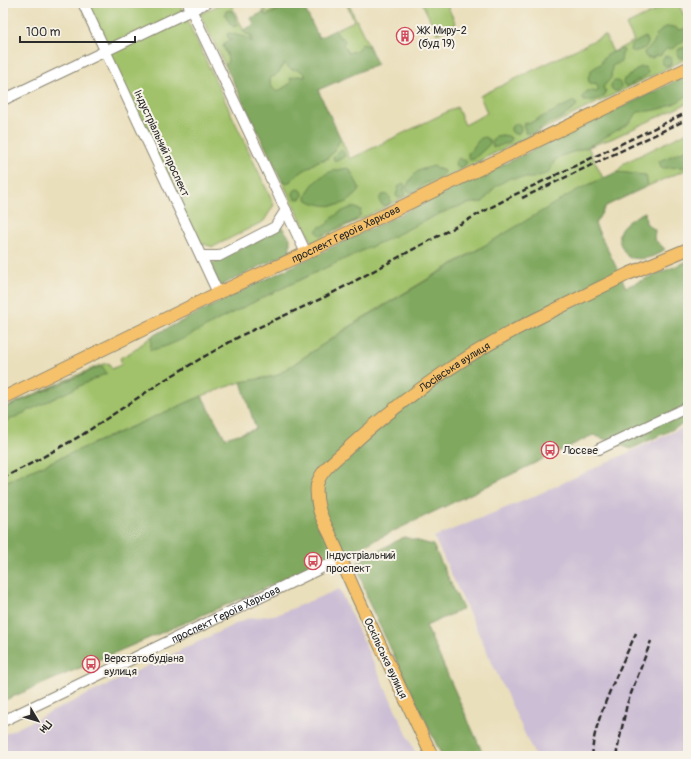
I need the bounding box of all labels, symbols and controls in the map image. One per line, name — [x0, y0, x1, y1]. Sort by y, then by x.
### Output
scale bar — [20, 18, 135, 44]
place label: ЖК Миру-2 (буд 19) — [416, 24, 467, 50]
text: 100 m — [26, 25, 61, 40]
building icon: ЖК Миру-2 (буд 19) — [395, 26, 415, 46]
street label: Індустріальний проспект — [131, 88, 192, 199]
street label: проспект Героїв Харкова — [290, 203, 402, 266]
street label: Лосівська вулиця — [416, 339, 493, 396]
bus stop icon: Лосєве — [540, 440, 560, 460]
place label: Лосєве — [562, 444, 598, 457]
place label: Індустріальний проспект — [326, 549, 396, 575]
bus stop icon: Індустріальний проспект — [303, 551, 323, 571]
street label: проспект Героїв Харкова — [169, 583, 282, 646]
street label: Оскільська вулиця — [361, 616, 410, 701]
place label: Верстатобудівна вулиця — [104, 652, 184, 678]
bus stop icon: Верстатобудівна вулиця — [81, 654, 101, 674]
north arrow — [18, 701, 58, 741]
text: Пн — [36, 718, 54, 736]

